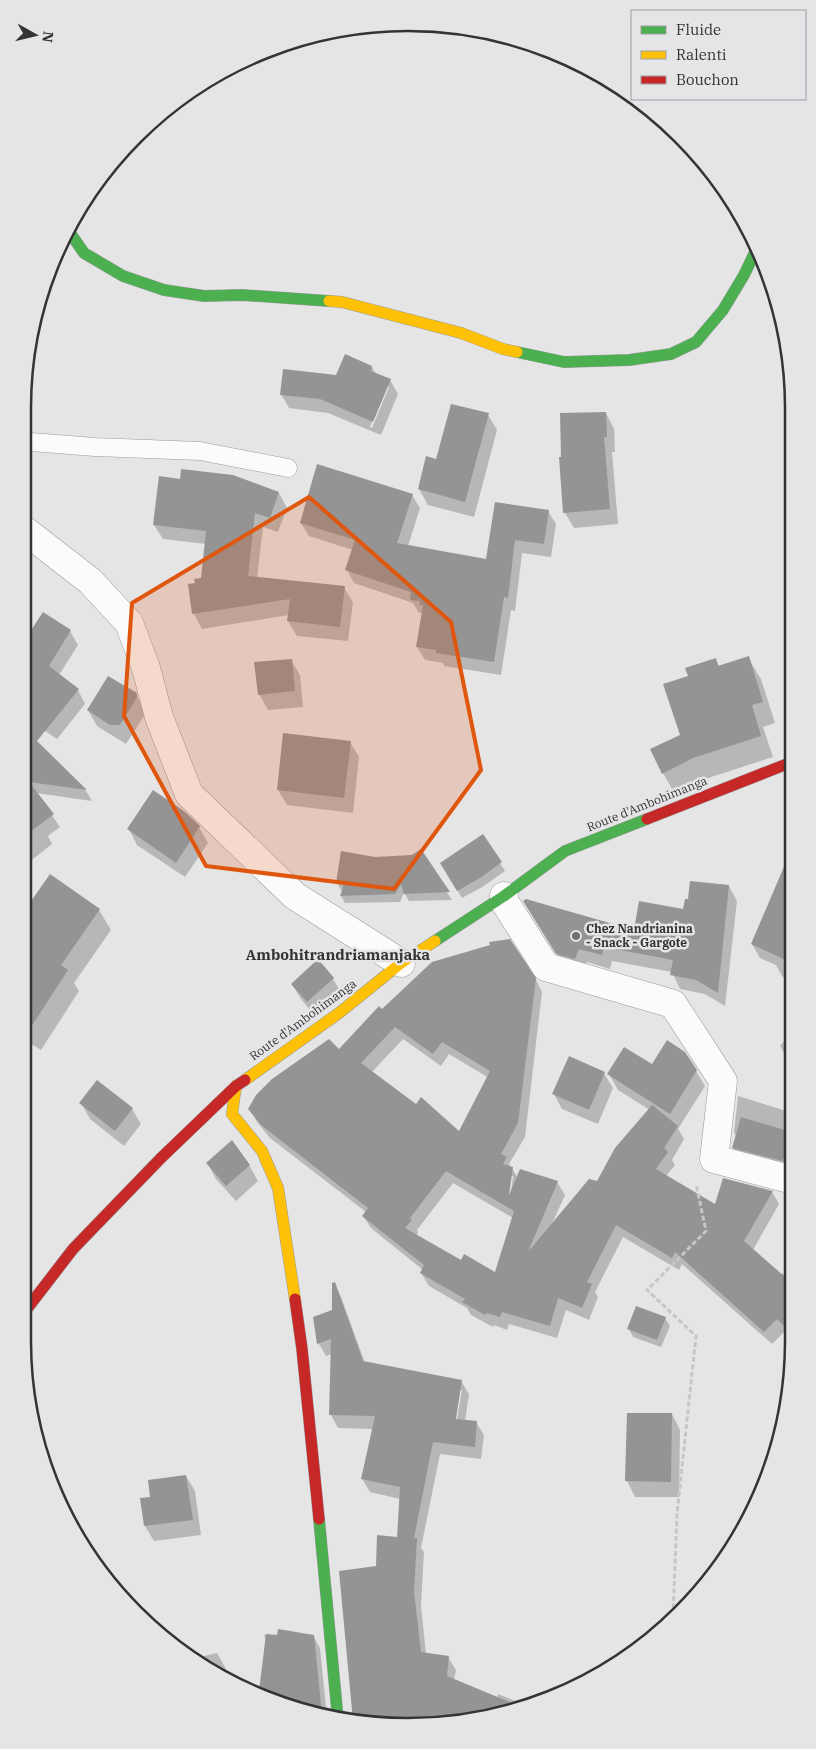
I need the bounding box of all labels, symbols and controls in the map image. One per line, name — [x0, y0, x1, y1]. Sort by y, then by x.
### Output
north arrow — [10, 10, 60, 60]
legend — [631, 10, 806, 100]
text: Fluide — [676, 20, 721, 39]
text: N — [38, 30, 58, 44]
text: Ralenti — [676, 45, 727, 64]
text: Bouchon — [676, 70, 739, 89]
street label: Route d'Ambohimanga — [585, 772, 710, 835]
place label: Chez Nandrianina - Snack - Gargote — [586, 921, 693, 950]
marker: Chez Nandrianina - Snack - Gargote — [570, 930, 582, 942]
district label: Ambohitrandriamanjaka — [246, 945, 431, 964]
street label: Route d'Ambohimanga — [246, 976, 359, 1063]

